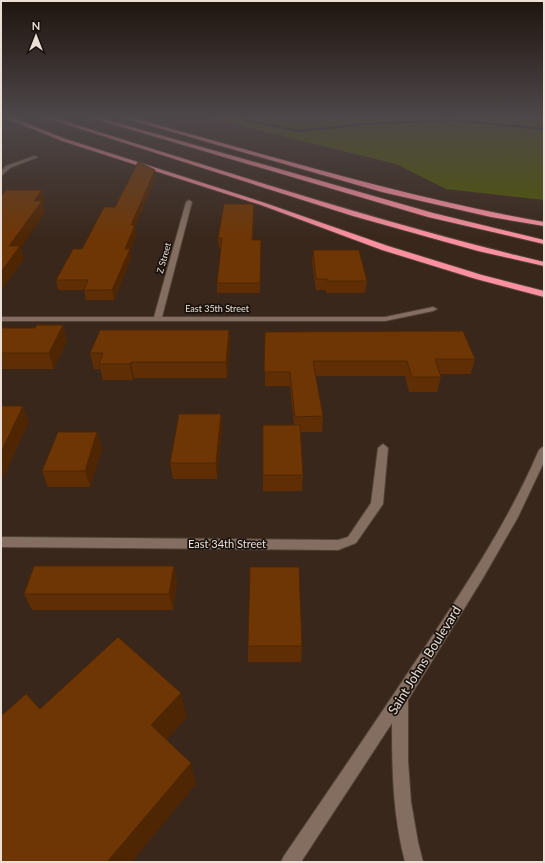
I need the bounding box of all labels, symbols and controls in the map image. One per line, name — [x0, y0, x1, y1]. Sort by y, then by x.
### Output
north arrow — [16, 16, 56, 56]
text: N — [32, 19, 40, 32]
street label: Z Street — [154, 241, 173, 274]
street label: East 35th Street — [185, 303, 250, 314]
street label: East 34th Street — [188, 537, 266, 550]
street label: Saint Johns Boulevard — [384, 603, 464, 717]

